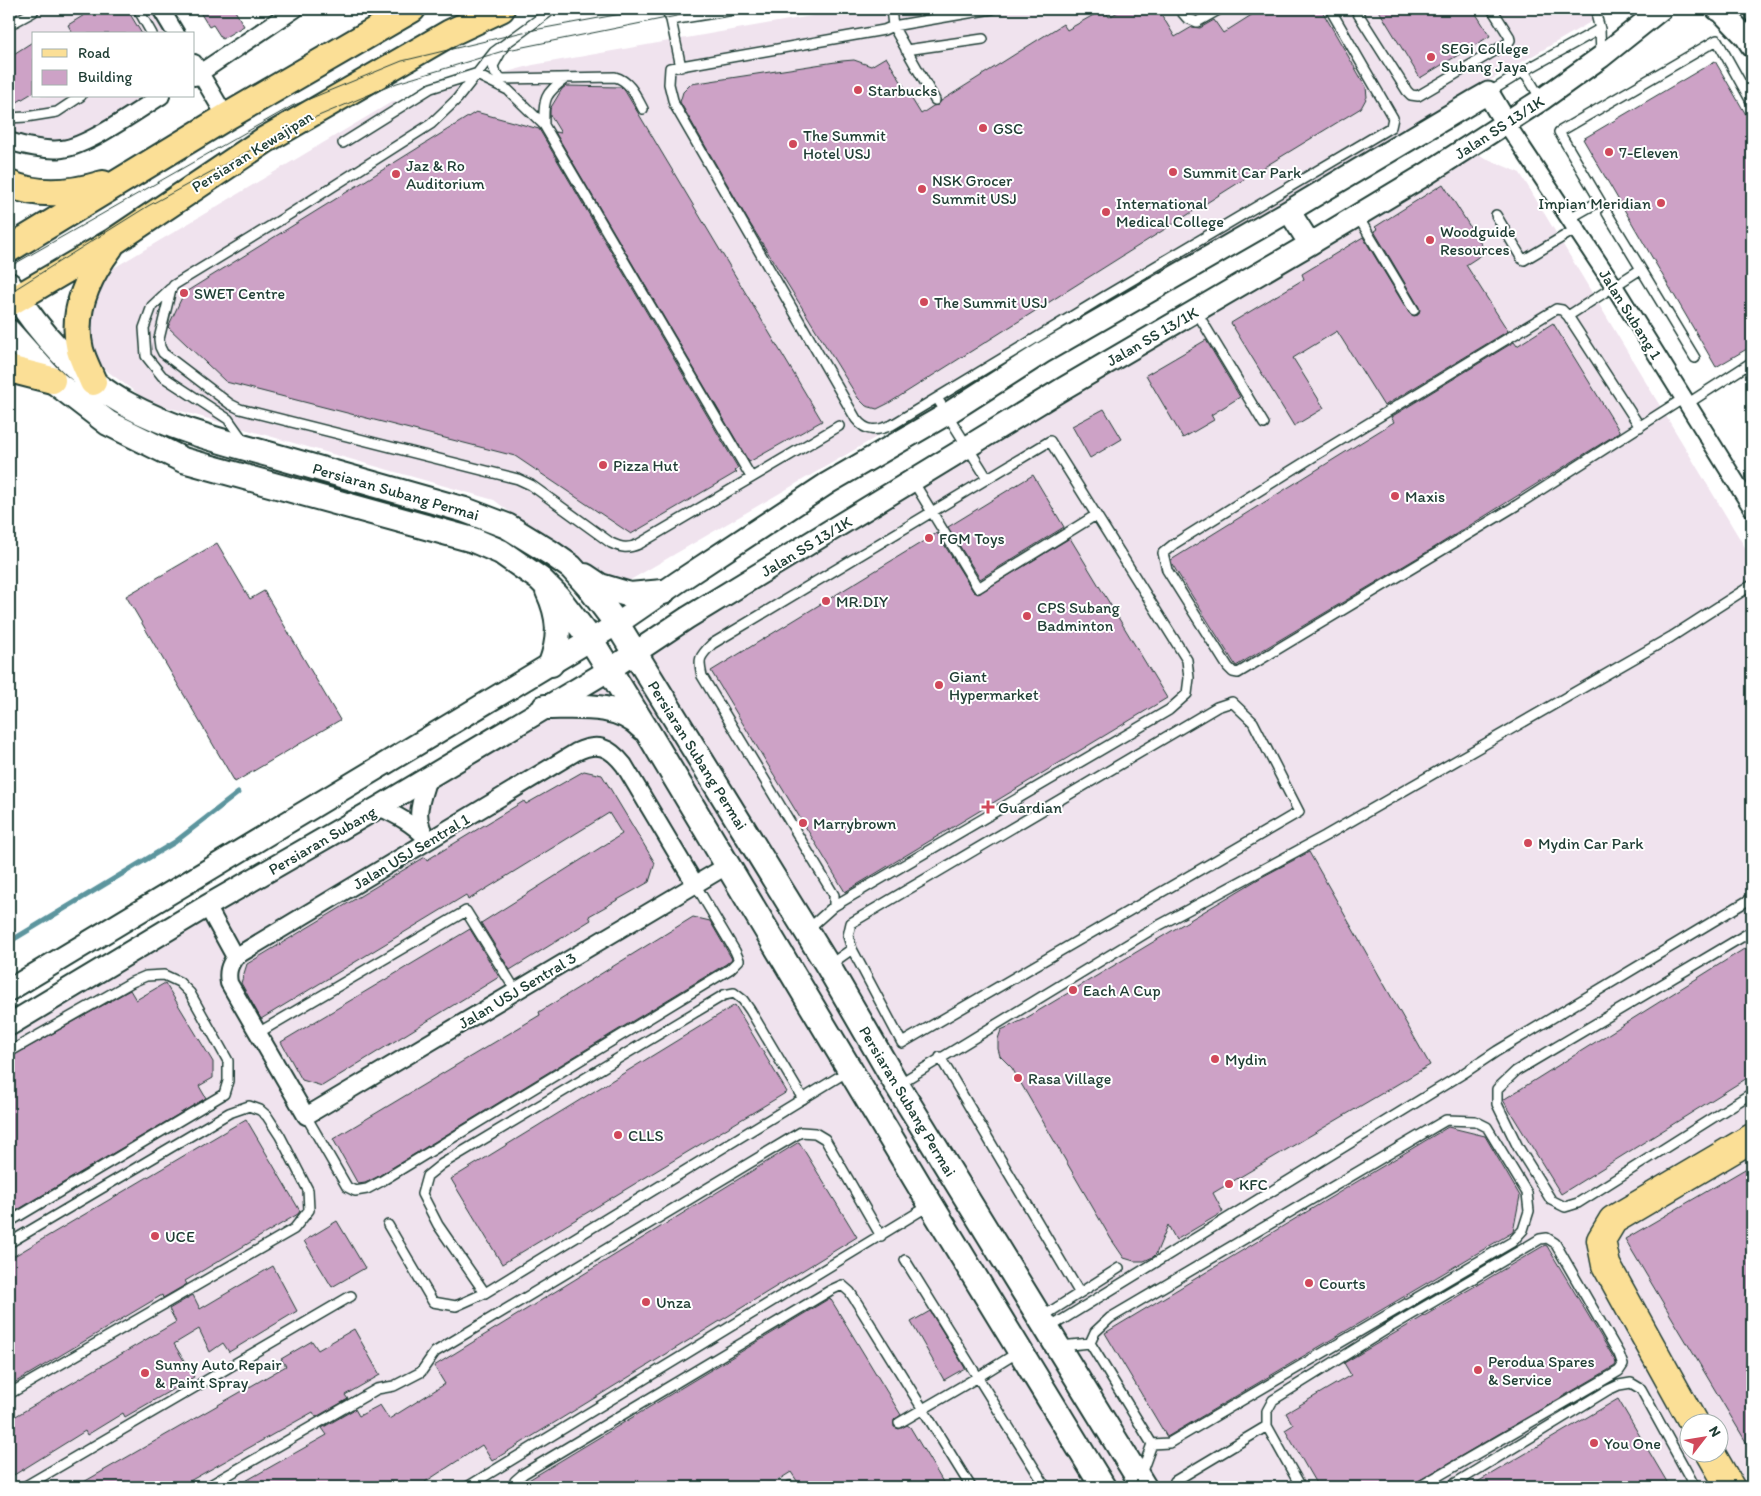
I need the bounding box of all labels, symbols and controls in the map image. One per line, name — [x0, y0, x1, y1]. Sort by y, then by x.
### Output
legend — [32, 32, 195, 98]
place label: SEGi College Subang Jaya — [1441, 39, 1529, 76]
text: Road — [78, 44, 111, 62]
marker: SEGi College Subang Jaya — [1425, 51, 1437, 63]
text: Building — [78, 68, 132, 86]
place label: Starbucks — [868, 81, 937, 100]
marker: Starbucks — [852, 84, 864, 96]
street label: Jalan SS 13/1K — [1451, 91, 1548, 163]
street label: Persiaran Kewajipan — [188, 106, 317, 196]
place label: GSC — [993, 119, 1023, 138]
marker: GSC — [977, 122, 989, 134]
place label: The Summit Hotel USJ — [803, 126, 886, 163]
marker: The Summit Hotel USJ — [787, 138, 799, 150]
place label: 7-Eleven — [1619, 143, 1678, 162]
marker: 7-Eleven — [1603, 146, 1615, 158]
place label: Jaz & Ro Auditorium — [406, 156, 485, 193]
place label: Summit Car Park — [1183, 163, 1302, 182]
marker: Summit Car Park — [1167, 166, 1179, 178]
marker: Jaz & Ro Auditorium — [390, 168, 402, 180]
place label: NSK Grocer Summit USJ — [932, 171, 1017, 208]
marker: NSK Grocer Summit USJ — [916, 183, 928, 195]
place label: International Medical College — [1116, 194, 1224, 231]
place label: Impian Meridian — [1538, 194, 1651, 213]
marker: Impian Meridian — [1655, 197, 1667, 209]
marker: International Medical College — [1100, 206, 1112, 218]
place label: Woodguide Resources — [1440, 222, 1516, 259]
marker: Woodguide Resources — [1424, 234, 1436, 246]
street label: Jalan Subang 1 — [1595, 266, 1666, 364]
place label: SWET Centre — [194, 284, 285, 303]
marker: SWET Centre — [178, 287, 190, 299]
place label: The Summit USJ — [934, 293, 1048, 312]
marker: The Summit USJ — [918, 296, 930, 308]
street label: Jalan SS 13/1K — [1103, 302, 1202, 370]
place label: Pizza Hut — [613, 456, 678, 475]
street label: Persiaran Subang Permai — [310, 459, 481, 524]
marker: Pizza Hut — [597, 459, 609, 471]
place label: Maxis — [1405, 487, 1445, 506]
marker: Maxis — [1389, 490, 1401, 502]
street label: Jalan SS 13/1K — [757, 512, 856, 581]
place label: FGM Toys — [939, 529, 1005, 548]
marker: FGM Toys — [923, 532, 935, 544]
place label: MR.DIY — [836, 592, 888, 611]
marker: MR.DIY — [820, 595, 832, 607]
place label: CPS Subang Badminton — [1037, 598, 1121, 635]
marker: CPS Subang Badminton — [1021, 610, 1033, 622]
place label: Giant Hypermarket — [949, 667, 1039, 704]
street label: Persiaran Subang Permai — [644, 677, 751, 833]
marker: Giant Hypermarket — [933, 679, 945, 691]
place label: Guardian — [998, 798, 1062, 817]
marker: Guardian — [982, 801, 994, 813]
street label: Persiaran Subang — [265, 802, 380, 879]
street label: Jalan USJ Sentral 1 — [350, 809, 473, 894]
place label: Marrybrown — [813, 814, 896, 833]
marker: Marrybrown — [797, 817, 809, 829]
place label: Mydin Car Park — [1538, 834, 1644, 853]
marker: Mydin Car Park — [1522, 837, 1534, 849]
street label: Jalan USJ Sentral 3 — [455, 948, 580, 1033]
place label: Each A Cup — [1083, 981, 1161, 1000]
marker: Each A Cup — [1067, 984, 1079, 996]
street label: Persiaran Subang Permai — [855, 1022, 960, 1180]
place label: Mydin — [1225, 1050, 1267, 1069]
marker: Mydin — [1209, 1053, 1221, 1065]
place label: Rasa Village — [1028, 1069, 1111, 1088]
marker: Rasa Village — [1012, 1072, 1024, 1084]
place label: CLLS — [628, 1126, 663, 1145]
marker: CLLS — [612, 1129, 624, 1141]
place label: KFC — [1239, 1175, 1268, 1194]
marker: KFC — [1223, 1178, 1235, 1190]
place label: UCE — [165, 1227, 195, 1246]
marker: UCE — [149, 1230, 161, 1242]
place label: Courts — [1319, 1274, 1366, 1293]
marker: Courts — [1303, 1277, 1315, 1289]
place label: Unza — [656, 1293, 692, 1312]
marker: Unza — [640, 1296, 652, 1308]
place label: Perodua Spares & Service — [1488, 1352, 1595, 1389]
place label: Sunny Auto Repair & Paint Spray — [155, 1355, 282, 1392]
marker: Perodua Spares & Service — [1472, 1364, 1484, 1376]
marker: Sunny Auto Repair & Paint Spray — [139, 1367, 151, 1379]
north arrow — [1678, 1414, 1728, 1464]
text: N — [1705, 1423, 1724, 1440]
place label: You One — [1604, 1434, 1661, 1453]
marker: You One — [1588, 1437, 1600, 1449]

